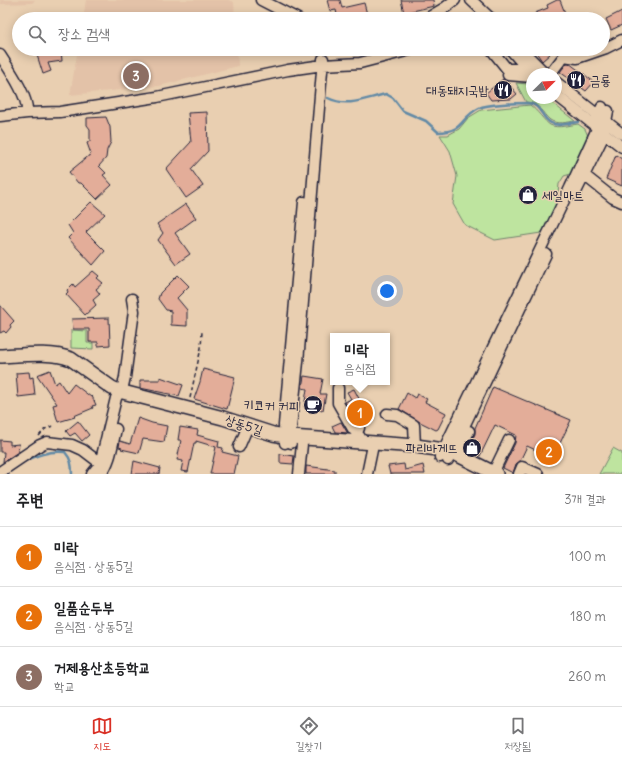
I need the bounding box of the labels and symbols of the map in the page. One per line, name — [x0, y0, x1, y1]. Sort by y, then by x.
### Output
pin: 3 — [123, 61, 149, 91]
north arrow — [526, 68, 562, 104]
restaurant icon: 금룡 — [565, 69, 587, 91]
place label: 금룡 — [590, 72, 611, 89]
restaurant icon: 대동돼지국밥 — [492, 79, 514, 101]
place label: 대동돼지국밥 — [426, 82, 490, 99]
shop icon: 세일마트 — [517, 184, 539, 206]
place label: 세일마트 — [542, 187, 584, 204]
your location — [377, 281, 397, 301]
cafe icon: 키코커 커피 — [302, 394, 324, 416]
place label: 키코커 커피 — [244, 397, 299, 414]
pin: 1 — [347, 398, 373, 428]
street label: 상동5길 — [223, 411, 265, 439]
shop icon: 파리바게뜨 — [461, 437, 483, 459]
pin: 2 — [536, 437, 562, 467]
place label: 파리바게뜨 — [406, 440, 458, 457]

